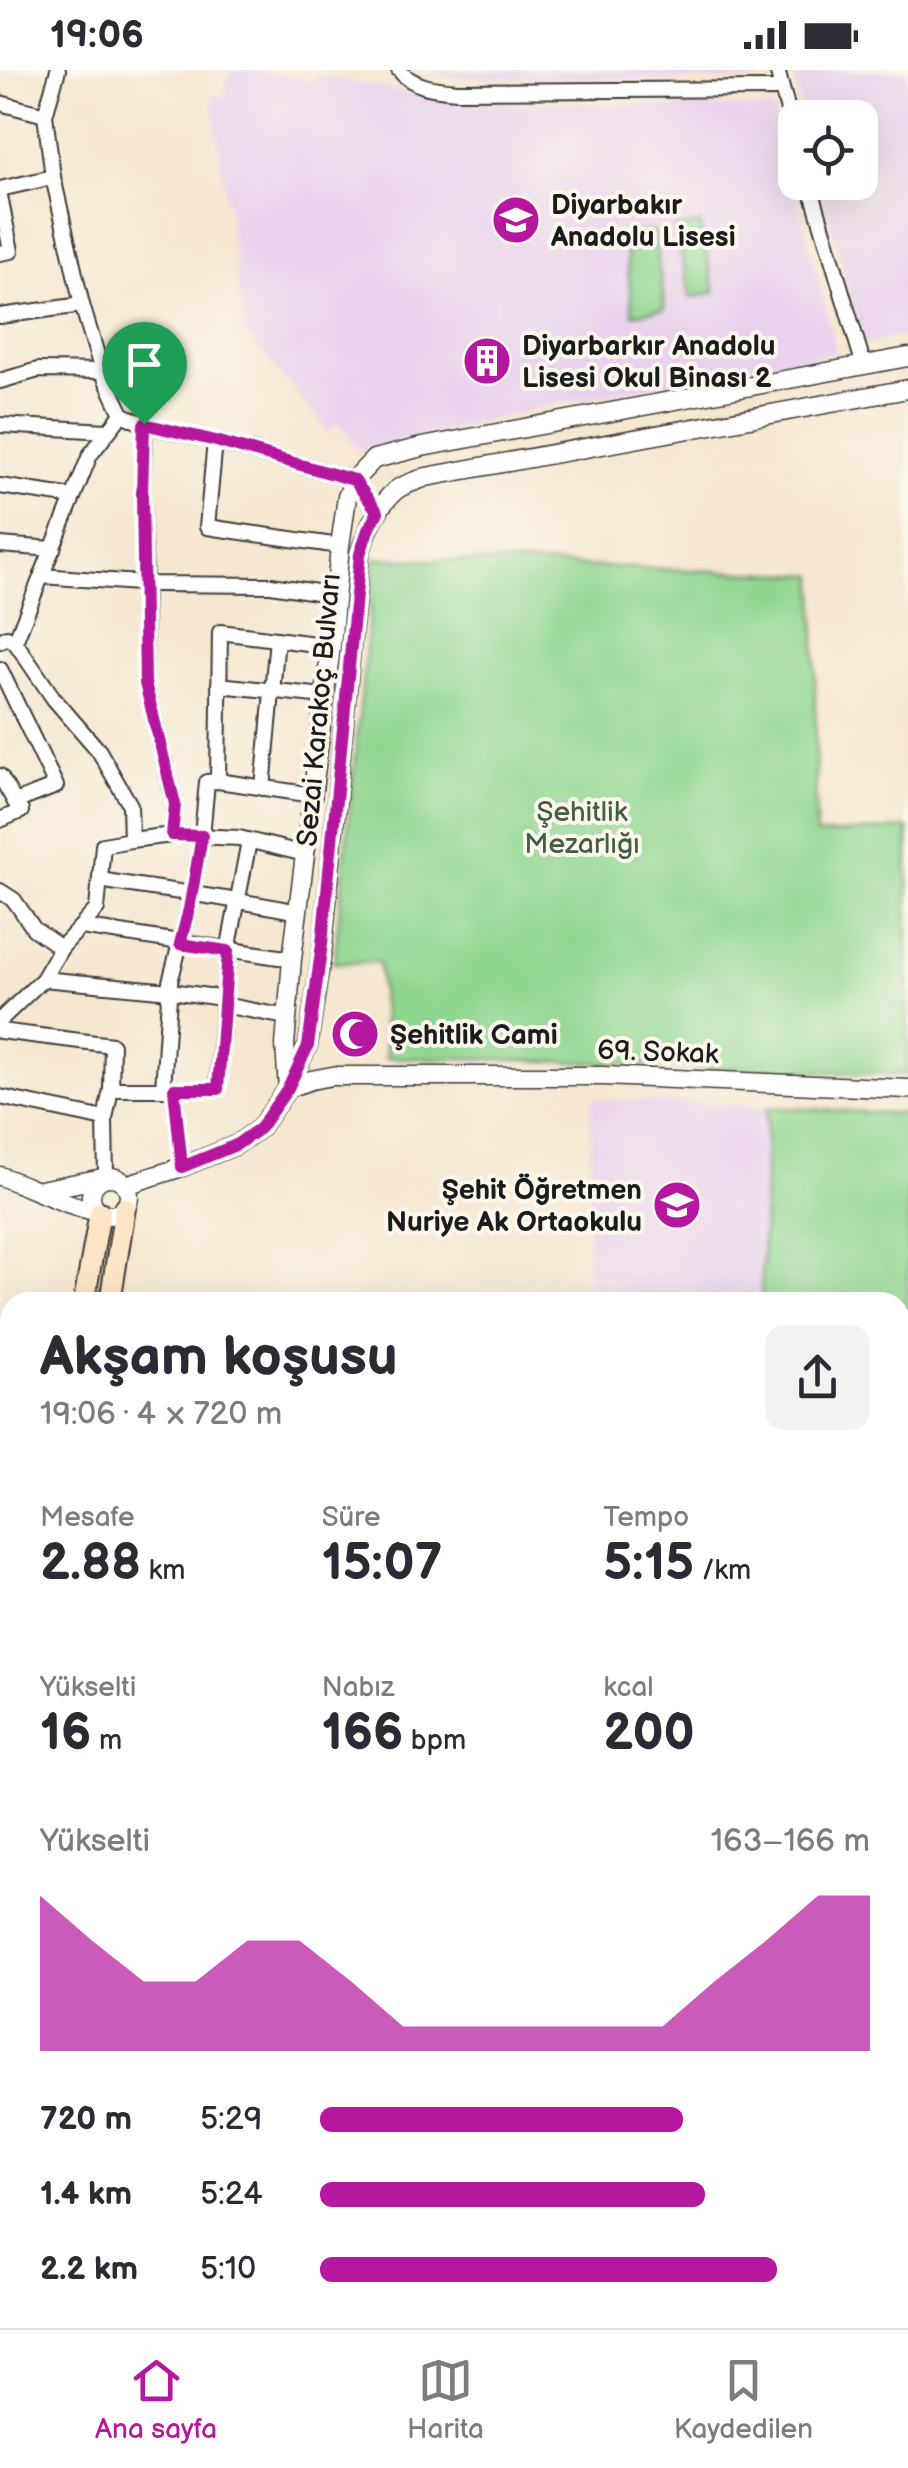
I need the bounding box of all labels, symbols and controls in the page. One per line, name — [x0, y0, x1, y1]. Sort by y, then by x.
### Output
text: 19:06 — [50, 13, 144, 58]
map controls — [778, 100, 878, 200]
button: locate — [778, 100, 878, 200]
place label: Diyarbakır Anadolu Lisesi — [550, 189, 736, 254]
school or university icon: Diyarbakır Anadolu Lisesi — [490, 194, 542, 246]
pin — [102, 322, 187, 425]
place label: Diyarbarkır Anadolu Lisesi Okul Binası 2 — [522, 330, 776, 395]
building icon: Diyarbarkır Anadolu Lisesi Okul Binası 2 — [461, 335, 513, 387]
icon: arrive — [117, 337, 172, 392]
street label: Sezai Karakoç Bulvarı — [291, 572, 348, 848]
park label: Şehitlik Mezarlığı — [524, 796, 640, 861]
mosque icon: Şehitlik Cami — [329, 1008, 381, 1060]
place label: Şehitlik Cami — [390, 1019, 558, 1052]
street label: 69. Sokak — [597, 1034, 719, 1071]
place label: Şehit Öğretmen Nuriye Ak Ortaokulu — [386, 1173, 642, 1239]
school or university icon: Şehit Öğretmen Nuriye Ak Ortaokulu — [651, 1179, 703, 1231]
text: Akşam koşusu — [40, 1324, 398, 1391]
button: share — [765, 1325, 870, 1430]
text: 19:06 · 4 × 720 m — [40, 1395, 282, 1434]
text: Mesafe — [40, 1501, 135, 1534]
text: Süre — [322, 1501, 381, 1534]
text: Tempo — [603, 1501, 689, 1534]
text: 2.88 — [40, 1534, 141, 1594]
text: 15:07 — [322, 1534, 442, 1594]
text: 5:15 — [603, 1534, 694, 1594]
text: km — [141, 1554, 186, 1587]
text: /km — [694, 1554, 751, 1587]
text: Yükselti — [40, 1671, 136, 1704]
text: Nabız — [322, 1671, 394, 1704]
text: kcal — [603, 1671, 654, 1704]
text: 16 — [40, 1704, 91, 1764]
text: 166 — [322, 1704, 403, 1764]
text: 200 — [603, 1704, 695, 1764]
text: m — [91, 1724, 122, 1757]
text: bpm — [403, 1724, 466, 1757]
text: Yükselti — [40, 1822, 150, 1861]
text: 163–166 m — [711, 1822, 870, 1861]
text: 720 m — [40, 2100, 132, 2139]
text: 5:29 — [200, 2100, 262, 2139]
text: 1.4 km — [40, 2175, 132, 2214]
text: 5:24 — [200, 2175, 263, 2214]
text: 2.2 km — [40, 2250, 138, 2289]
text: 5:10 — [200, 2250, 256, 2289]
tab: Ana sayfa — [95, 2353, 217, 2446]
tab: Harita — [407, 2353, 484, 2446]
tab: Kaydedilen — [674, 2353, 813, 2446]

